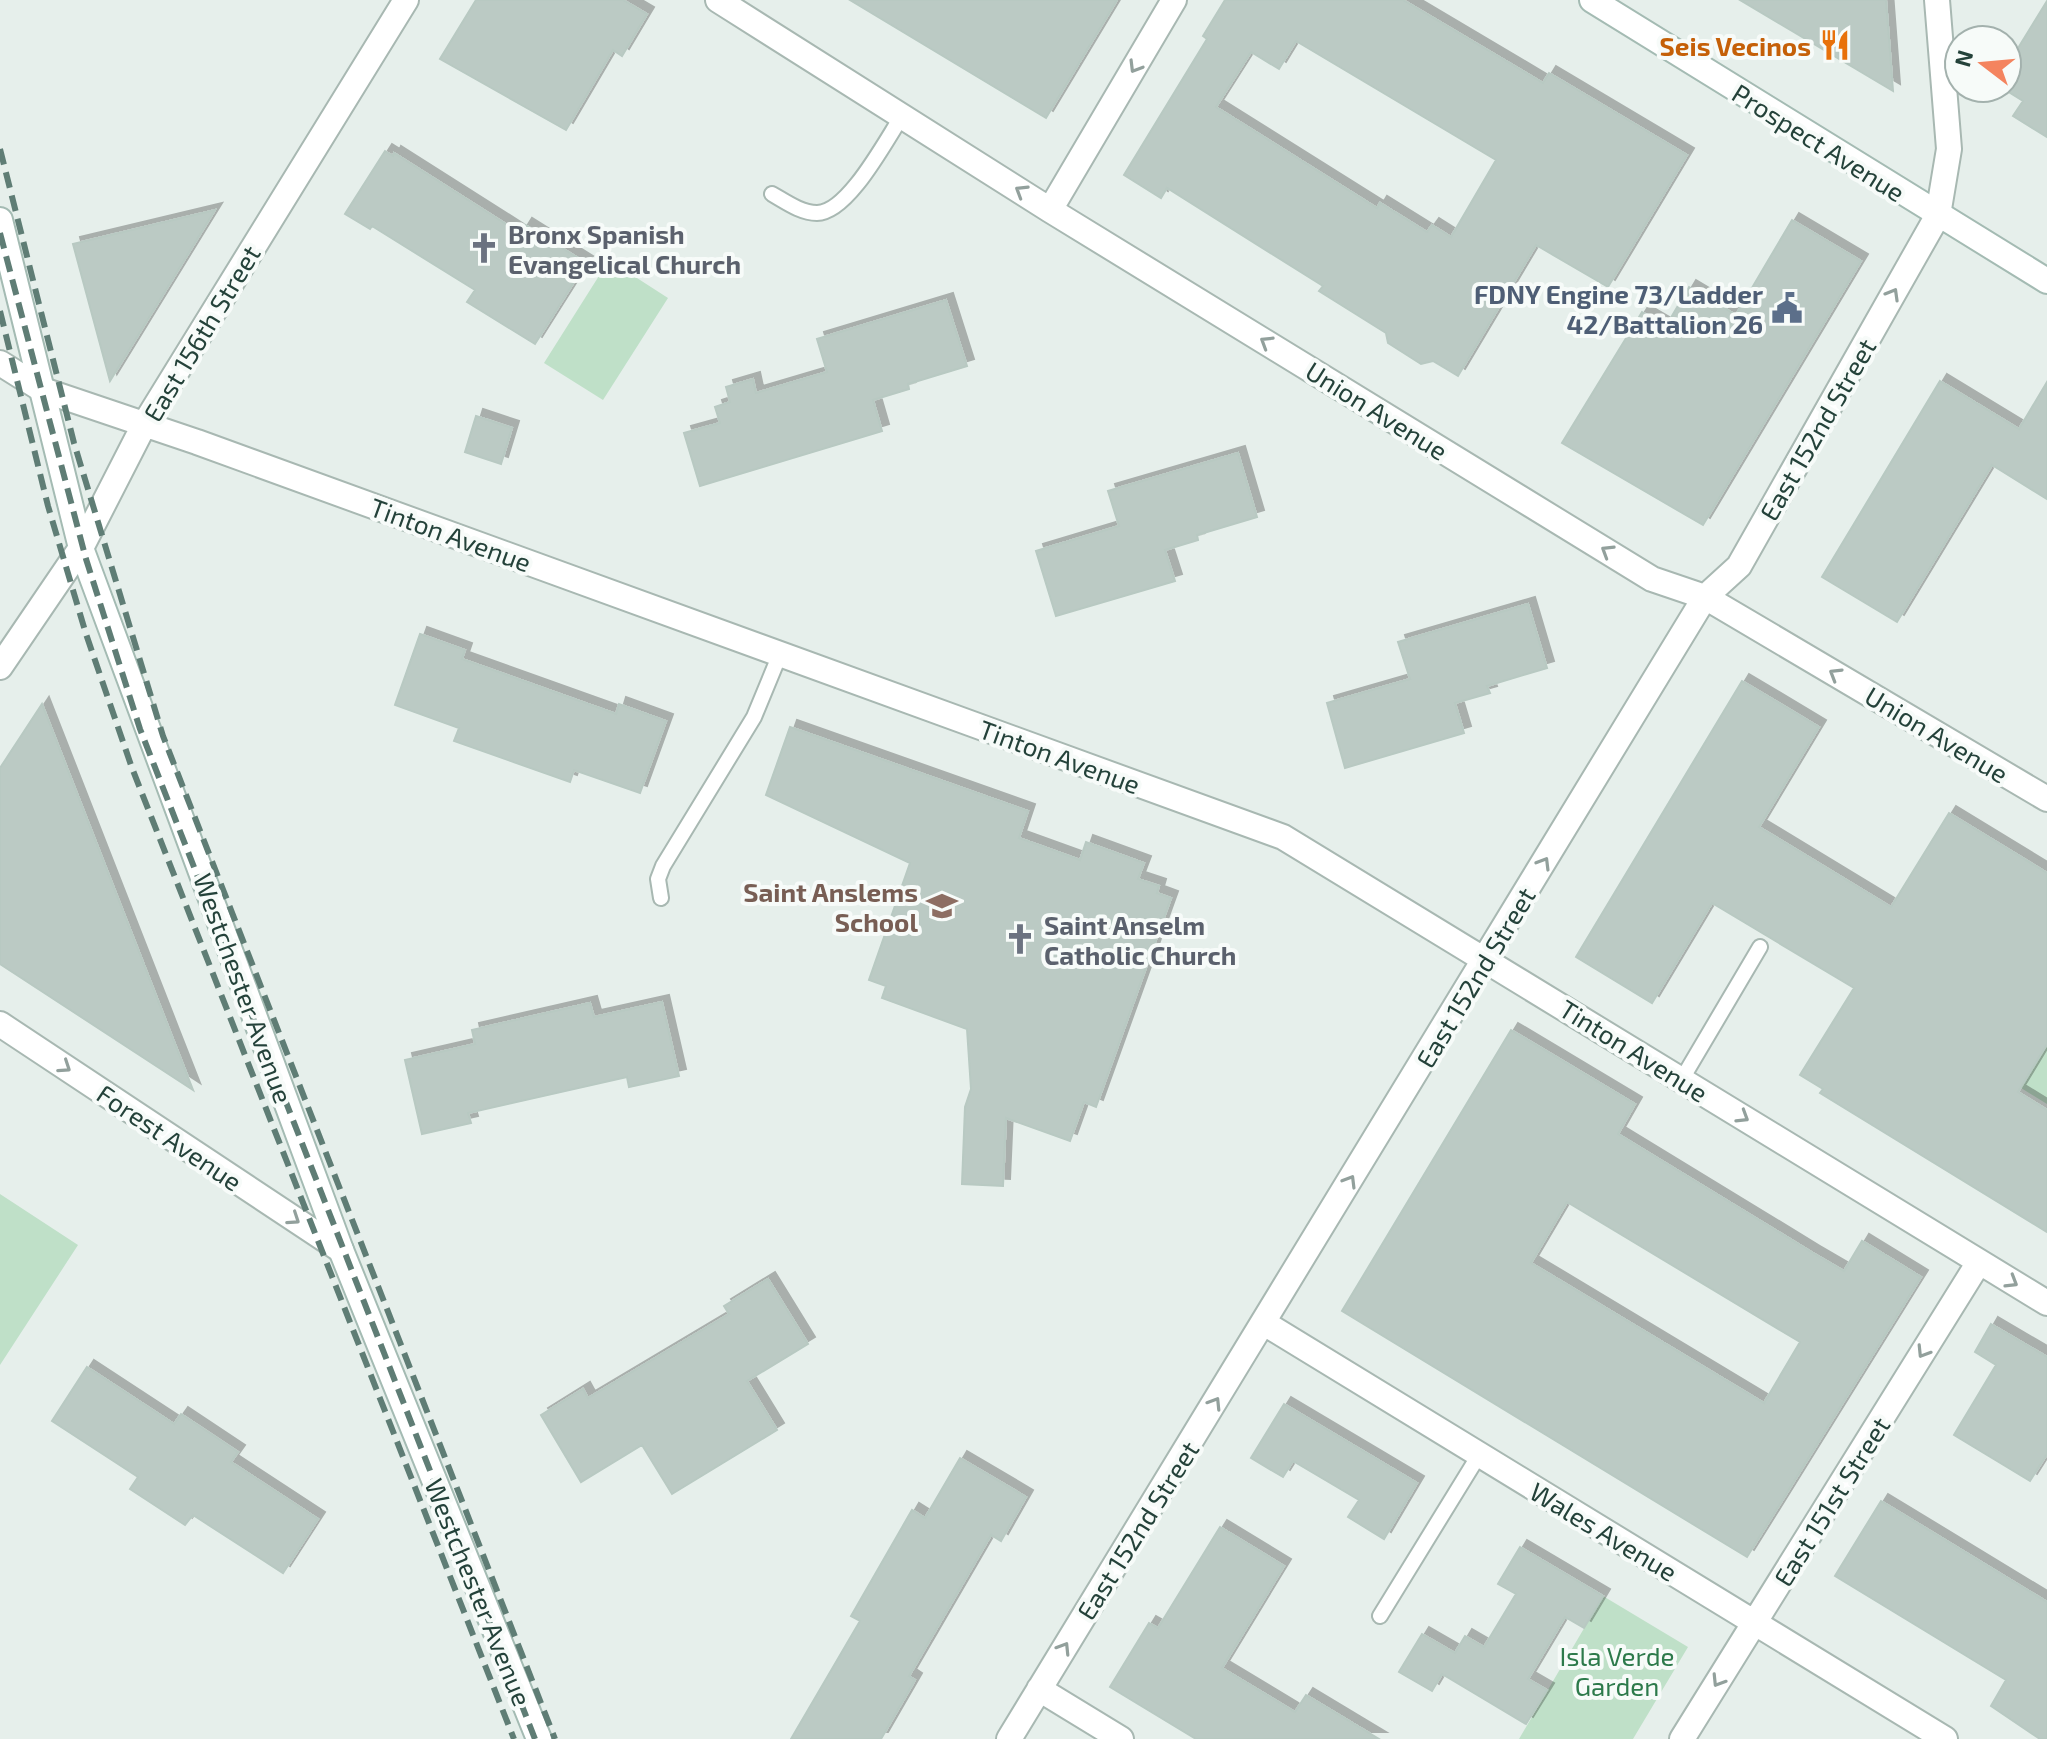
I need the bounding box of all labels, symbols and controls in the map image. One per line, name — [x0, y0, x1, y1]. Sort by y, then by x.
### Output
north arrow — [1943, 24, 2023, 104]
restaurant icon: Seis Vecinos — [1818, 28, 1852, 62]
place label: Seis Vecinos — [1660, 30, 1811, 61]
text: N — [1948, 47, 1977, 69]
one-way arrow — [1129, 58, 1145, 73]
street label: Prospect Avenue — [1727, 77, 1911, 207]
one-way arrow — [1015, 185, 1030, 201]
place label: Bronx Spanish Evangelical Church — [508, 218, 741, 279]
church icon: Bronx Spanish Evangelical Church — [467, 231, 501, 265]
street label: East 156th Street — [136, 239, 266, 427]
place label: FDNY Engine 73/Ladder 42/Battalion 26 — [1474, 278, 1763, 339]
one-way arrow — [1883, 289, 1899, 303]
public building icon: FDNY Engine 73/Ladder 42/Battalion 26 — [1770, 291, 1804, 325]
street label: East 152nd Street — [1752, 333, 1882, 525]
one-way arrow — [1260, 336, 1275, 352]
street label: Union Avenue — [1300, 354, 1454, 466]
street label: Tinton Avenue — [366, 491, 536, 577]
one-way arrow — [1601, 546, 1616, 561]
one-way arrow — [1829, 668, 1844, 683]
street label: Union Avenue — [1860, 679, 2014, 789]
street label: Tinton Avenue — [975, 713, 1145, 799]
one-way arrow — [1534, 857, 1549, 872]
street label: Westchester Avenue — [188, 869, 300, 1107]
place label: Saint Anslems School — [743, 876, 918, 937]
street label: East 152nd Street — [1409, 881, 1541, 1073]
school or university icon: Saint Anslems School — [925, 889, 959, 923]
place label: Saint Anselm Catholic Church — [1044, 909, 1236, 970]
church icon: Saint Anselm Catholic Church — [1003, 922, 1037, 956]
street label: Tinton Avenue — [1554, 992, 1714, 1108]
one-way arrow — [56, 1058, 71, 1073]
street label: Forest Avenue — [92, 1077, 248, 1197]
one-way arrow — [1734, 1107, 1749, 1123]
one-way arrow — [1340, 1175, 1356, 1190]
one-way arrow — [285, 1209, 299, 1224]
one-way arrow — [2003, 1272, 2018, 1288]
one-way arrow — [1918, 1343, 1933, 1358]
one-way arrow — [1205, 1397, 1220, 1412]
street label: East 151st Street — [1767, 1411, 1895, 1591]
street label: East 152nd Street — [1070, 1435, 1204, 1625]
street label: Westchester Avenue — [419, 1474, 539, 1710]
street label: Wales Avenue — [1525, 1475, 1683, 1587]
park label: Isla Verde Garden — [1559, 1640, 1675, 1701]
one-way arrow — [1054, 1642, 1070, 1657]
one-way arrow — [1713, 1672, 1728, 1687]

